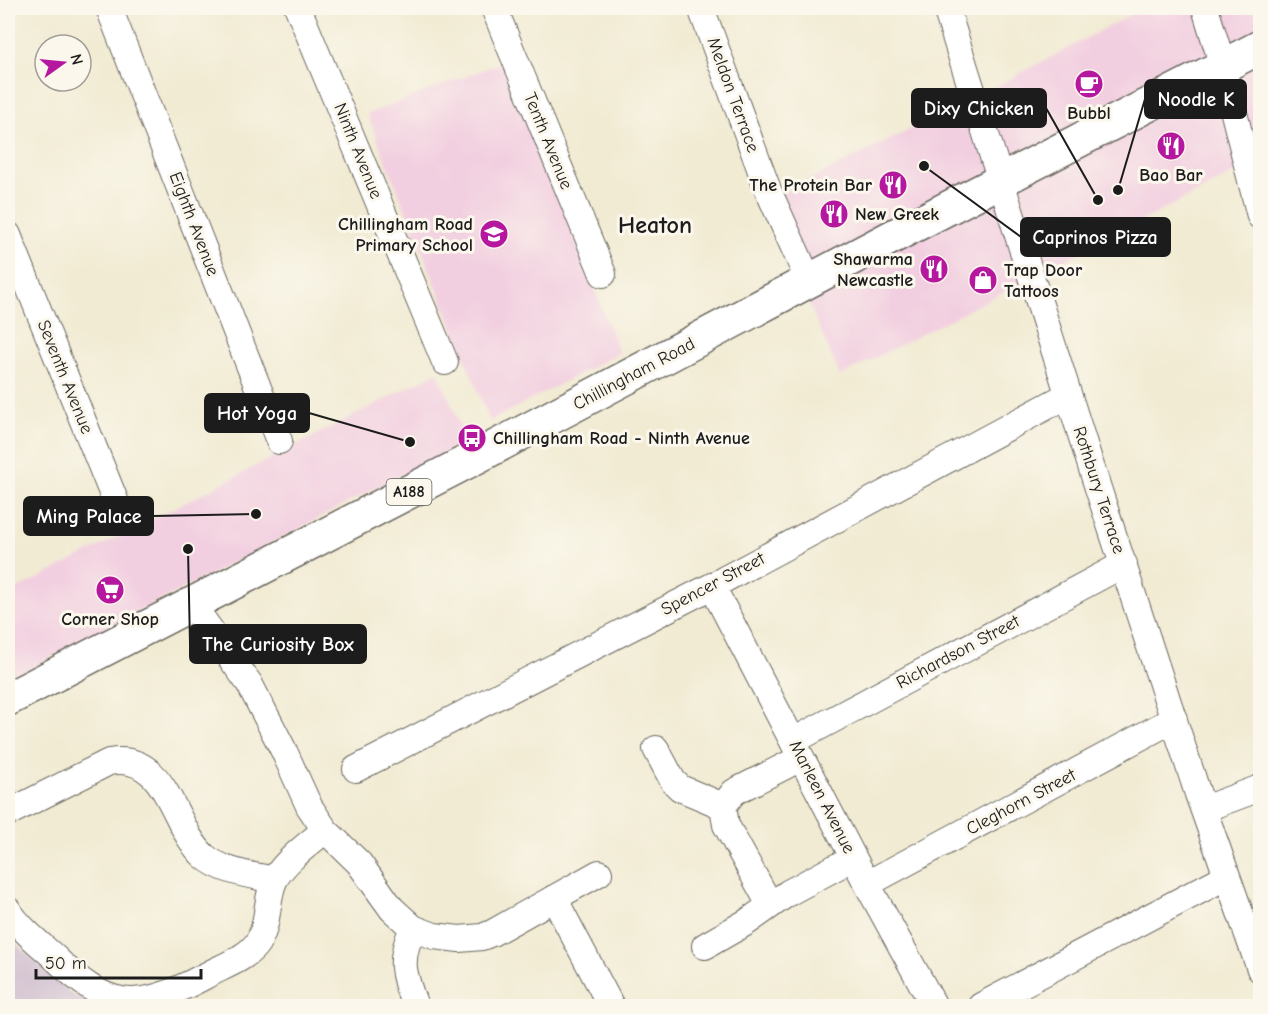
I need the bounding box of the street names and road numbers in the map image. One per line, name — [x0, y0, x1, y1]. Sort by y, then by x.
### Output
street label: Meldon Terrace — [702, 35, 764, 155]
street label: Tenth Avenue — [519, 90, 577, 192]
street label: Ninth Avenue — [329, 100, 387, 202]
street label: Eighth Avenue — [165, 169, 223, 279]
street label: Seventh Avenue — [33, 317, 97, 437]
street label: Chillingham Road — [569, 333, 699, 415]
street label: Rothbury Terrace — [1069, 424, 1129, 556]
road number: A188 — [386, 479, 432, 505]
street label: Spencer Street — [658, 547, 769, 620]
street label: Richardson Street — [893, 610, 1024, 693]
street label: Marleen Avenue — [784, 737, 860, 857]
street label: Cleghorn Street — [963, 764, 1080, 840]

